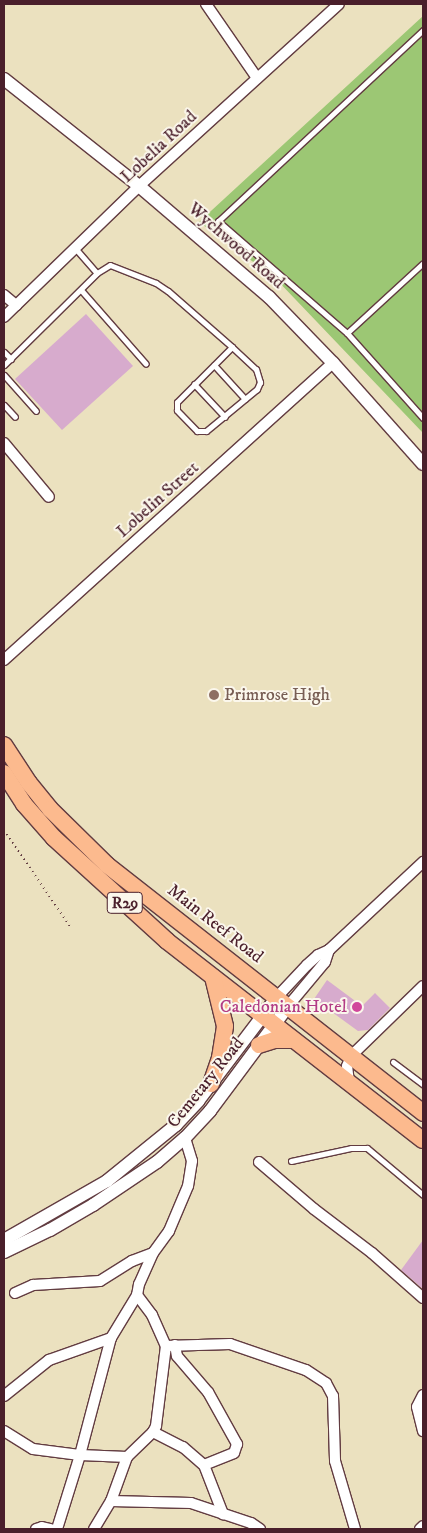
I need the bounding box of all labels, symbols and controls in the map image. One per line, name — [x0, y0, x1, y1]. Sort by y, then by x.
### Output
street label: Lobelia Road — [116, 106, 202, 188]
street label: Wychwood Road — [183, 198, 289, 294]
street label: Lobelin Street — [112, 457, 204, 543]
place label: Primrose High — [224, 684, 330, 706]
marker: Primrose High — [208, 689, 220, 701]
street label: Main Reef Road — [163, 880, 267, 968]
road number: R29 — [106, 890, 144, 916]
place label: Caledonian Hotel — [220, 996, 347, 1018]
marker: Caledonian Hotel — [351, 1001, 363, 1013]
street label: Cemetary Road — [163, 1033, 249, 1133]

